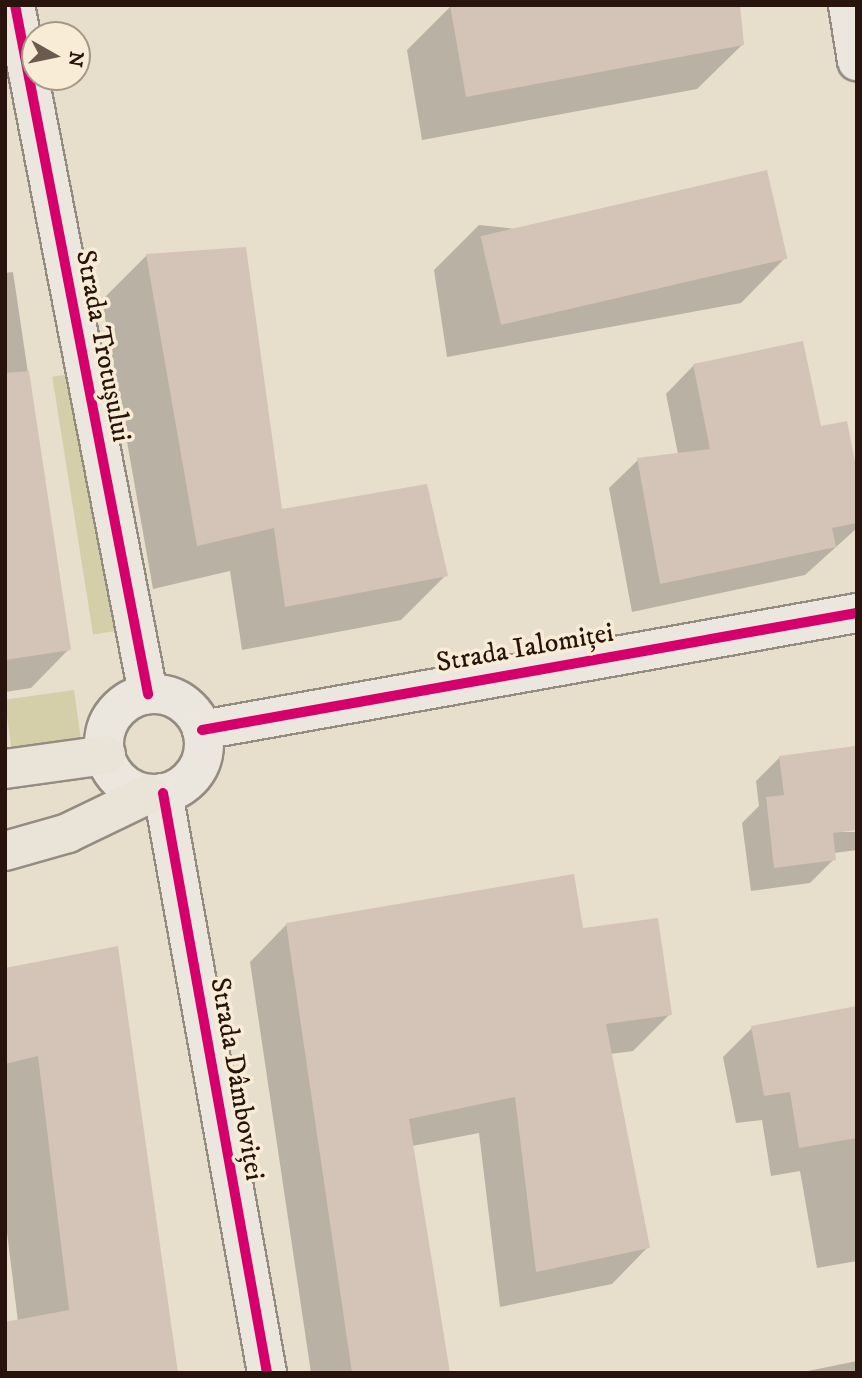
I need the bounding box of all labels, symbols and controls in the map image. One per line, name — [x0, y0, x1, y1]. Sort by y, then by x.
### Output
north arrow — [21, 21, 91, 91]
text: N — [63, 50, 88, 69]
street label: Strada Trotușului — [68, 247, 138, 445]
street label: Strada Ialomiței — [434, 616, 616, 680]
street label: Strada Dâmboviței — [203, 975, 271, 1183]

